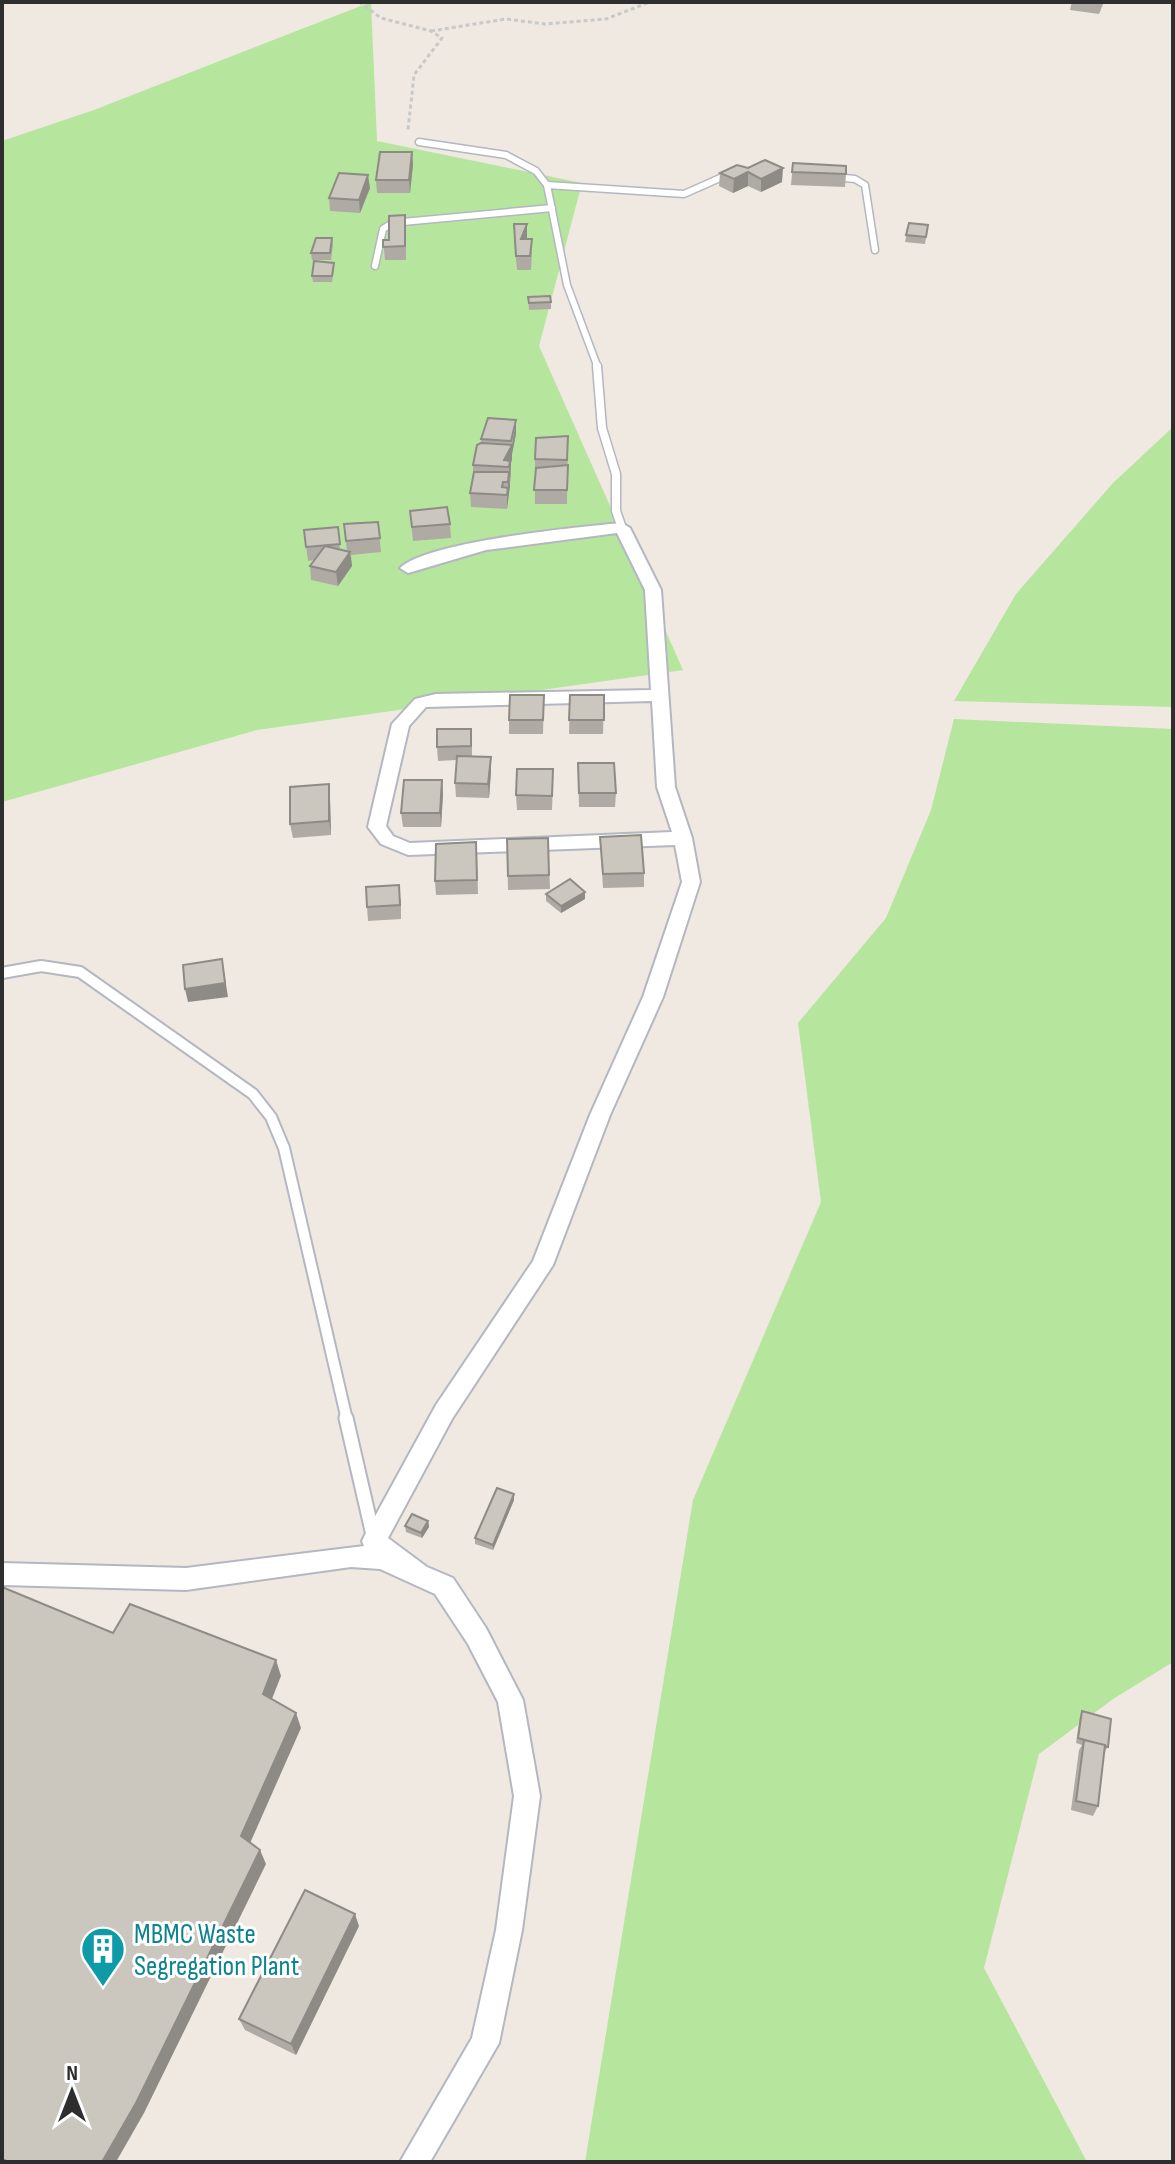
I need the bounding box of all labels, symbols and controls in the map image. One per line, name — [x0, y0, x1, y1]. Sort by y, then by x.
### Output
place label: MBMC Waste Segregation Plant — [134, 1918, 299, 1983]
building icon: MBMC Waste Segregation Plant — [79, 1925, 127, 1988]
north arrow — [32, 2052, 112, 2132]
text: N — [66, 2060, 78, 2087]

